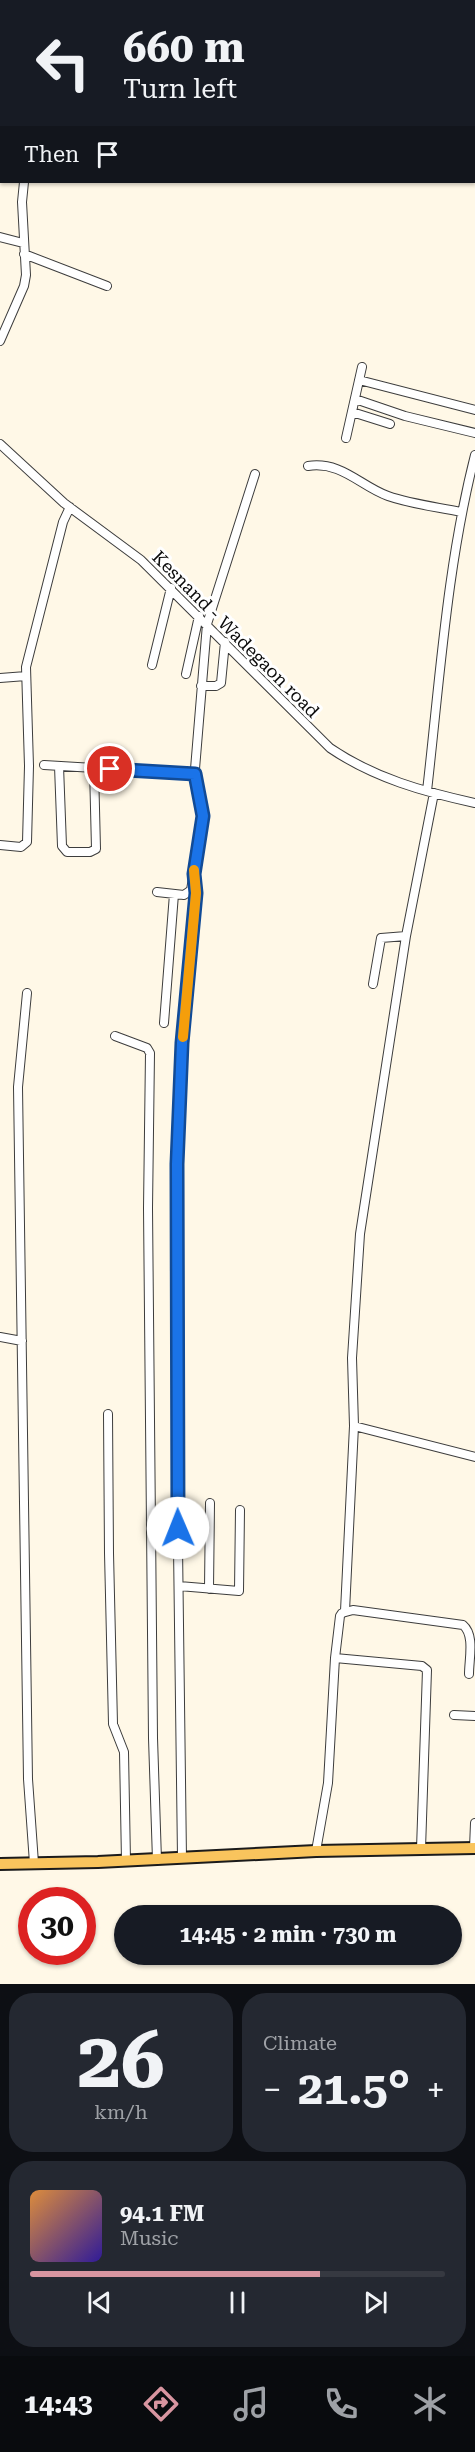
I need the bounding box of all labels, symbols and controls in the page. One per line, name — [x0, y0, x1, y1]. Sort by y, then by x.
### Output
text: 660 m — [123, 23, 245, 72]
icon: left — [24, 24, 102, 102]
text: Turn left — [123, 73, 237, 105]
icon: arrive — [91, 138, 124, 171]
text: Then — [24, 142, 79, 167]
street label: Kesnand - Wadegaon road — [148, 546, 324, 722]
pin — [84, 743, 135, 794]
icon: arrive — [93, 752, 126, 785]
position arrow — [146, 1496, 210, 1560]
speed limit sign: 30 — [18, 1887, 96, 1965]
text: 14:45 · 2 min · 730 m — [179, 1922, 397, 1947]
text: 26 — [77, 2015, 165, 2106]
text: Climate — [263, 2031, 337, 2055]
text: 21.5° — [298, 2062, 410, 2115]
text: − — [263, 2070, 281, 2109]
text: + — [427, 2070, 445, 2109]
text: km/h — [94, 2100, 148, 2124]
text: 94.1 FM — [120, 2201, 204, 2226]
text: Music — [120, 2226, 179, 2250]
icon: previous — [83, 2286, 116, 2319]
icon: pause — [221, 2286, 254, 2319]
icon: next — [359, 2286, 392, 2319]
icon: directions — [140, 2383, 182, 2425]
icon: music — [230, 2383, 272, 2425]
icon: phone — [320, 2383, 362, 2425]
icon: climate — [409, 2383, 451, 2425]
text: 14:43 — [24, 2388, 93, 2420]

